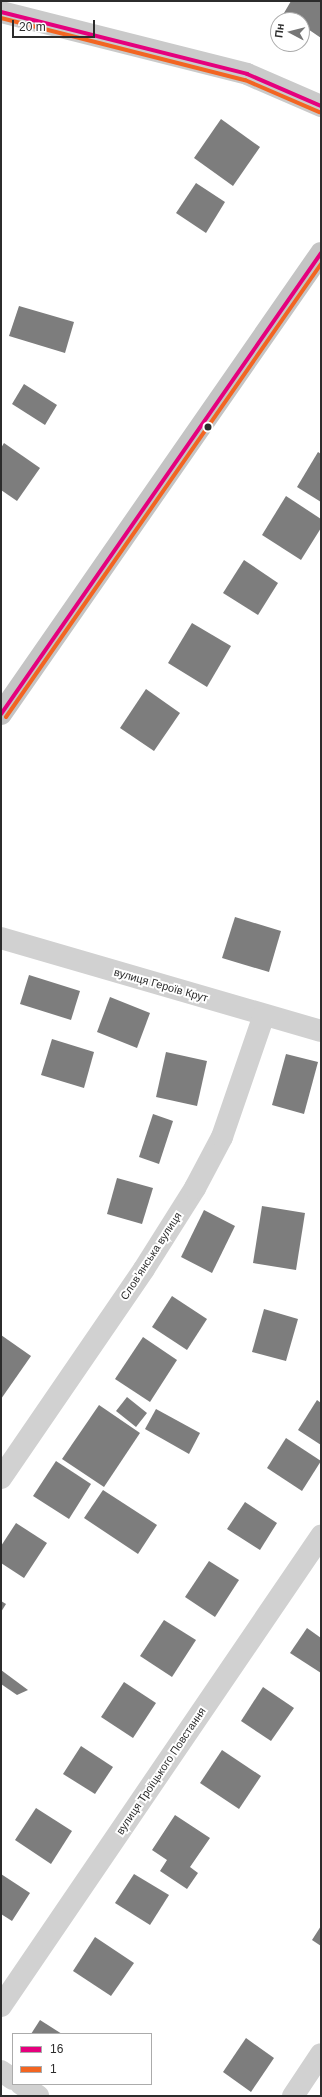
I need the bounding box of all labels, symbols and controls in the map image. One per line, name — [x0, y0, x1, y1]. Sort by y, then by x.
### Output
scale bar — [14, 12, 97, 38]
north arrow — [270, 12, 310, 52]
text: 20 m — [19, 20, 46, 34]
text: Пн — [272, 23, 286, 39]
unlabelled marker — [203, 422, 213, 432]
street label: вулиця Героїв Крут — [112, 965, 210, 1005]
street label: Словʼянська вулиця — [118, 1210, 184, 1302]
street label: вулиця Троїцького Повстання — [113, 1705, 209, 1837]
legend — [12, 2033, 152, 2085]
text: 16 — [50, 2042, 63, 2056]
text: 1 — [50, 2062, 57, 2076]

